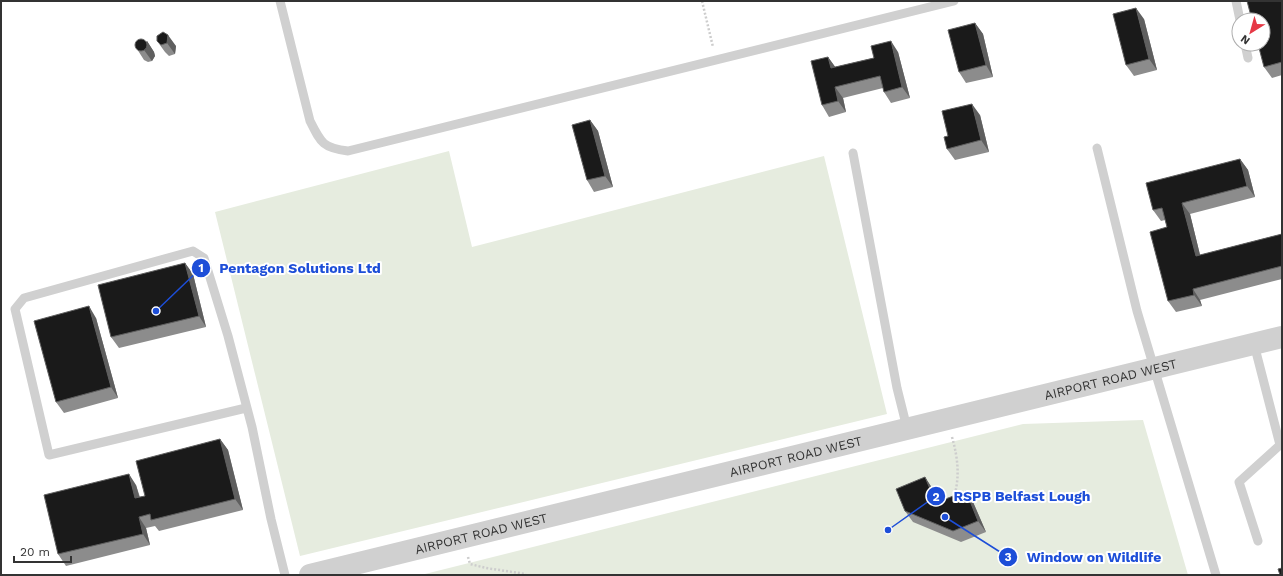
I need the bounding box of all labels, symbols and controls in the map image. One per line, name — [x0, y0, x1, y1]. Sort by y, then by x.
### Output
north arrow — [1231, 12, 1271, 52]
text: N — [1238, 32, 1252, 47]
callout: Pentagon Solutions Ltd — [191, 255, 389, 281]
text: Pentagon Solutions Ltd — [219, 260, 381, 276]
text: 1 — [198, 261, 204, 275]
street label: AIRPORT ROAD WEST — [1043, 356, 1178, 402]
street label: AIRPORT ROAD WEST — [728, 433, 864, 480]
callout: RSPB Belfast Lough — [926, 483, 1099, 509]
text: RSPB Belfast Lough — [953, 488, 1091, 504]
text: 2 — [932, 490, 940, 504]
street label: AIRPORT ROAD WEST — [413, 510, 549, 557]
scale bar — [14, 538, 71, 564]
callout: Window on Wildlife — [998, 544, 1169, 570]
text: 20 m — [20, 545, 50, 559]
text: Window on Wildlife — [1027, 549, 1161, 565]
text: 3 — [1004, 550, 1012, 564]

